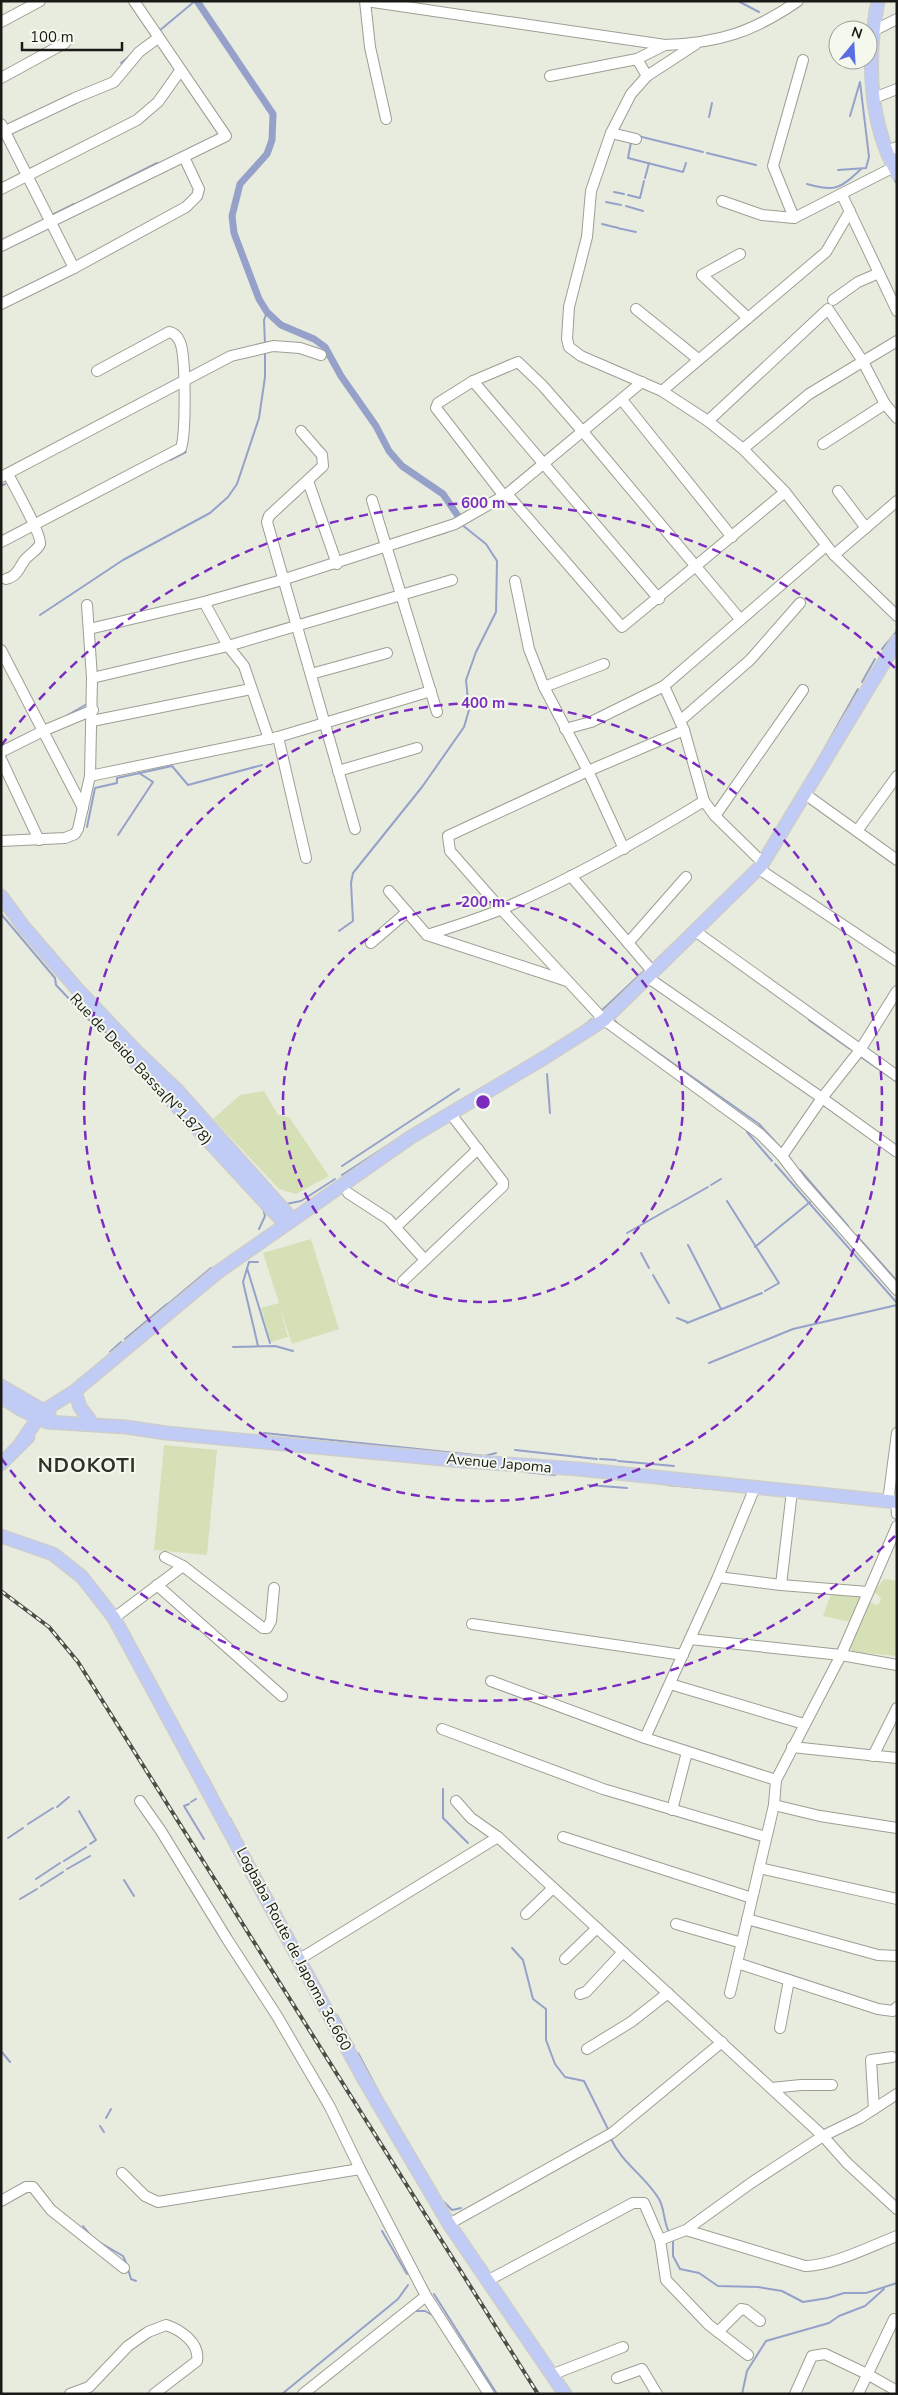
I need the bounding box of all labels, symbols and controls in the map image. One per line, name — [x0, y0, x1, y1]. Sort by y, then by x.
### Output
scale bar — [22, 20, 122, 52]
north arrow — [828, 20, 878, 70]
text: N — [849, 22, 865, 44]
text: 100 m — [30, 27, 74, 47]
text: 600 m — [461, 493, 505, 513]
text: 400 m — [461, 693, 505, 713]
text: 200 m — [461, 892, 505, 912]
street label: Rue de Deido Bassa(N°1.878) — [65, 989, 217, 1149]
centre of rings — [474, 1093, 492, 1111]
street label: Avenue Japoma — [446, 1448, 552, 1478]
district label: NDOKOTI — [38, 1452, 136, 1479]
street label: Logbaba Route de Japoma 3c.660 — [232, 1844, 356, 2054]

